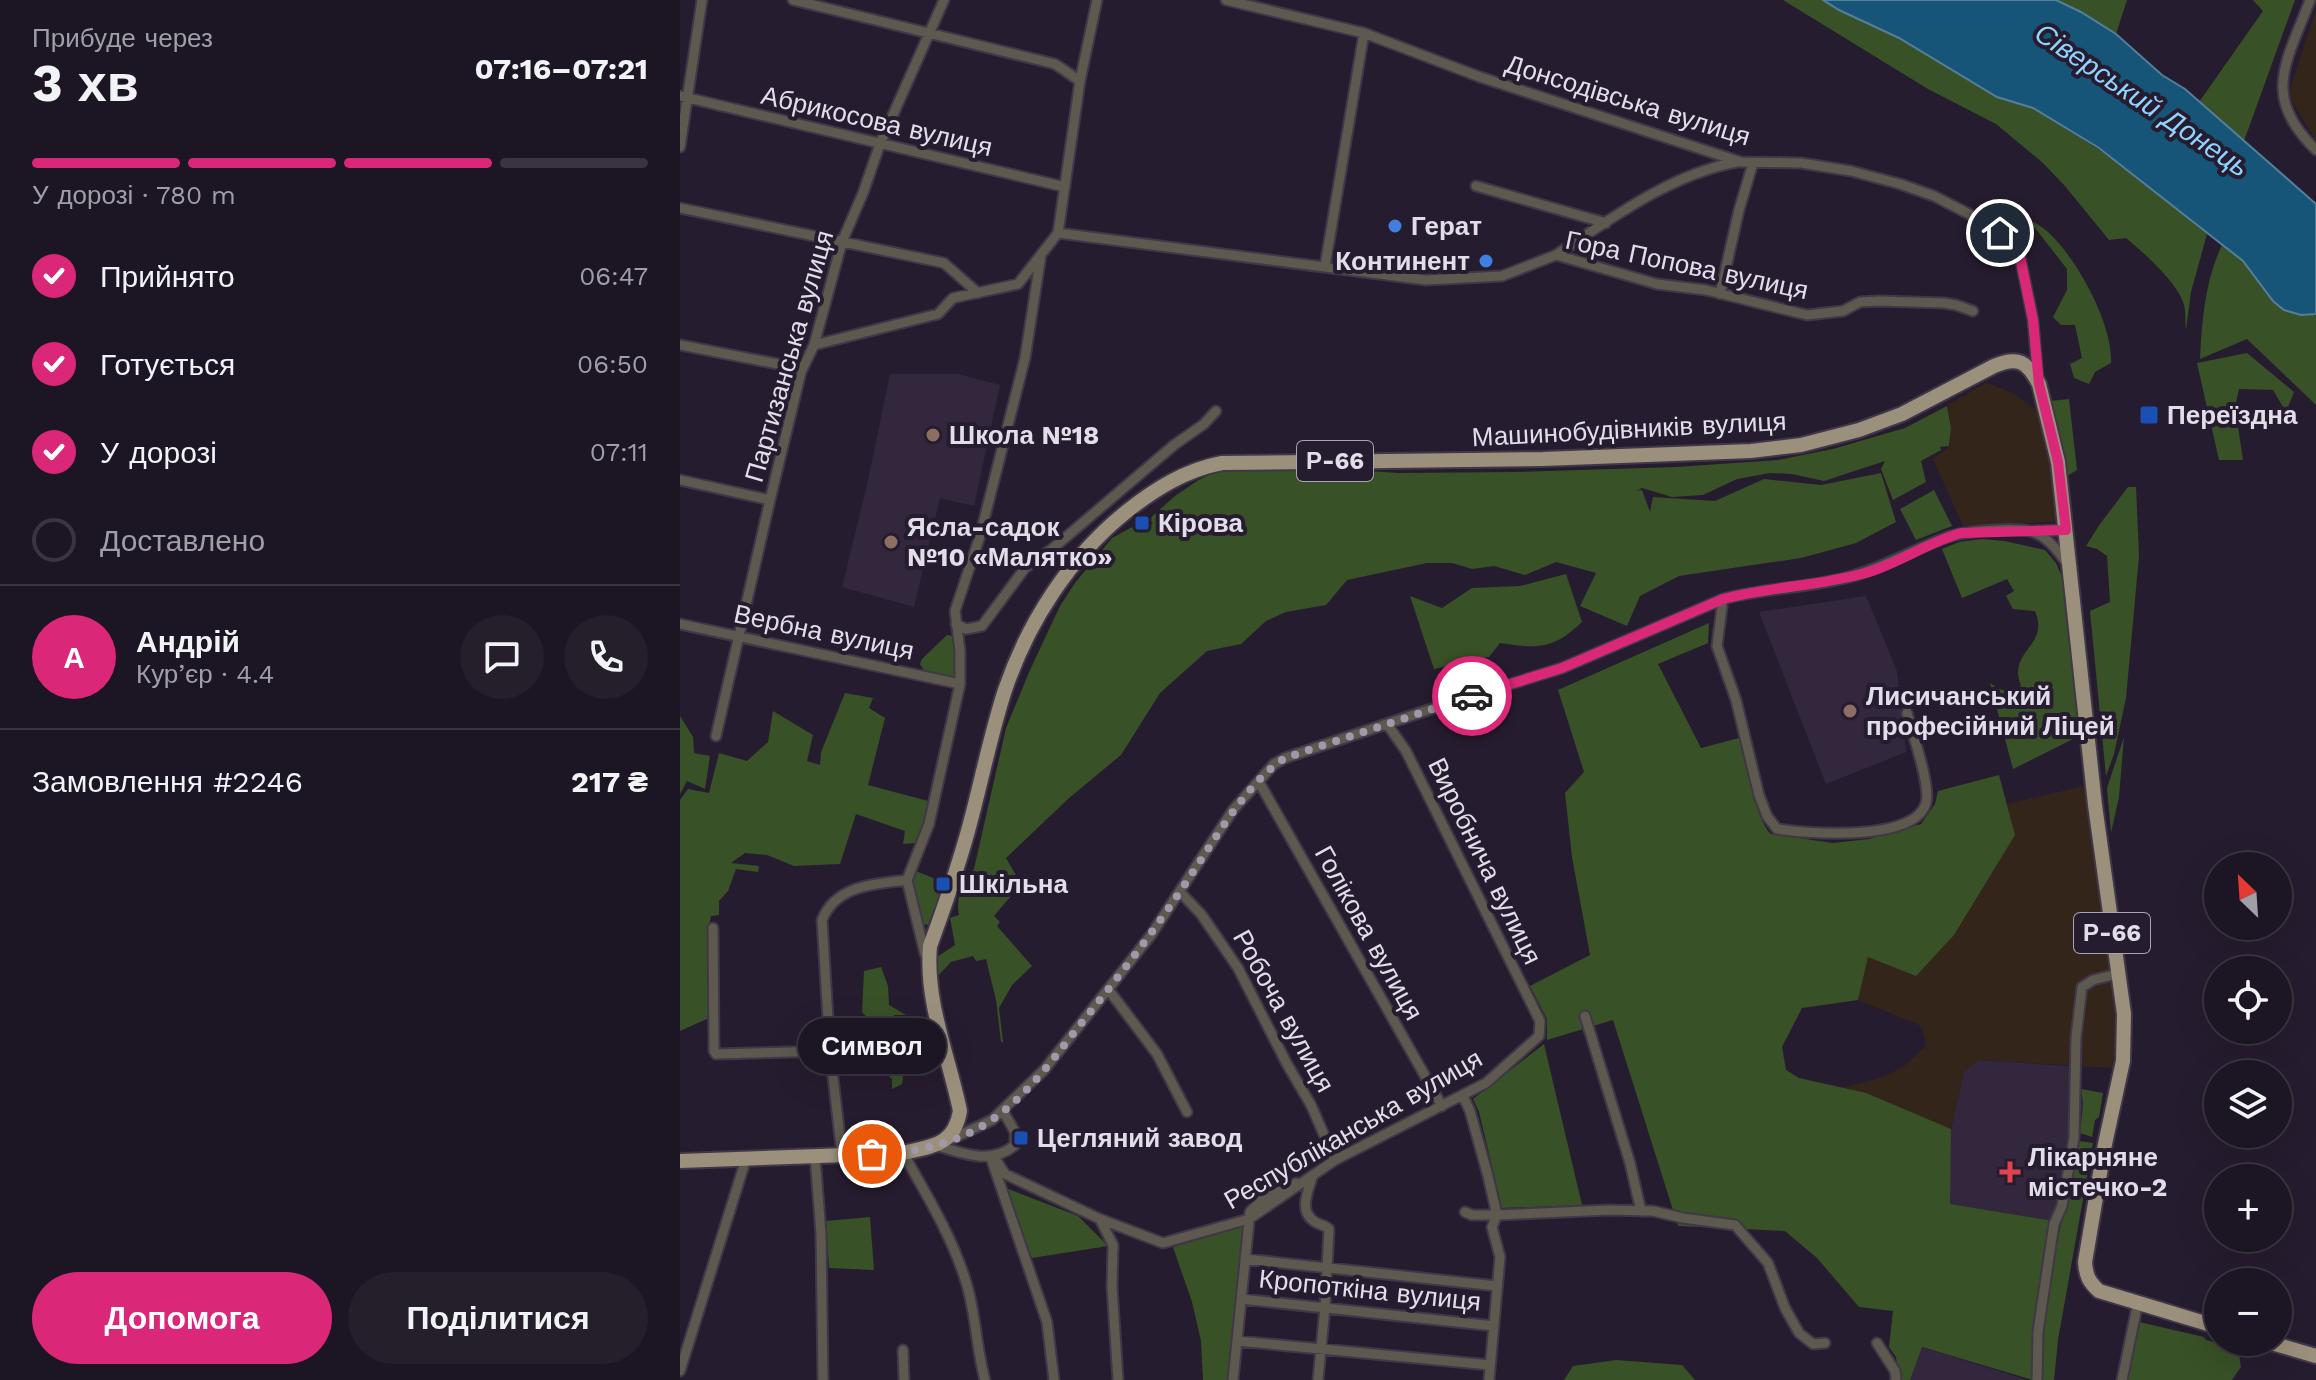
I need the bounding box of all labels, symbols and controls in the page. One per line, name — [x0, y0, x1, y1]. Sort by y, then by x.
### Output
water label: Сіверський Донець — [2029, 16, 2255, 184]
text: Прибуде через — [32, 23, 213, 53]
street label: Донсодівська вулиця — [1502, 48, 1754, 152]
text: 07:16–07:21 — [474, 51, 648, 86]
text: 3 хв — [32, 53, 139, 114]
street label: Абрикосова вулиця — [759, 80, 995, 162]
text: У дорозі · 780 m — [32, 180, 236, 210]
pin — [1966, 199, 2034, 267]
place label: Герат — [1411, 211, 1482, 241]
icon: home — [1978, 211, 2022, 255]
marker: Герат — [1386, 217, 1404, 235]
street label: Гора Попова вулиця — [1563, 225, 1811, 305]
street label: Партизанська вулиця — [739, 227, 839, 485]
place label: Континент — [1335, 246, 1470, 276]
marker: Континент — [1477, 252, 1495, 270]
icon: check — [32, 254, 76, 298]
text: Прийнято — [100, 259, 235, 294]
text: 06:47 — [579, 261, 648, 291]
icon: check — [32, 342, 76, 386]
text: Готується — [100, 347, 235, 382]
text: 06:50 — [577, 349, 648, 379]
place label: Переїздна — [2167, 400, 2298, 430]
marker: Переїздна — [2138, 404, 2160, 426]
street label: Машинобудівників вулиця — [1471, 406, 1787, 452]
place label: Школа №18 — [949, 420, 1099, 450]
marker: Школа №18 — [924, 426, 942, 444]
icon: check — [32, 430, 76, 474]
text: У дорозі — [100, 435, 217, 470]
text: 07:11 — [590, 437, 648, 467]
road number: Р-66 — [1297, 441, 1373, 481]
place label: Кірова — [1158, 508, 1243, 538]
place label: Ясла-садок №10 «Малятко» — [907, 512, 1112, 572]
marker: Кірова — [1133, 514, 1151, 532]
text: Доставлено — [100, 523, 265, 558]
marker: Ясла-садок №10 «Малятко» — [882, 533, 900, 551]
street label: Вербна вулиця — [731, 598, 917, 666]
button: chat — [460, 615, 544, 699]
button: phone — [564, 615, 648, 699]
text: Андрій — [136, 624, 240, 659]
text: А — [63, 640, 85, 675]
courier — [1432, 656, 1512, 736]
text: Кур’єр · 4.4 — [136, 659, 274, 689]
icon: car — [1450, 674, 1494, 718]
place label: Лисичанський професійний Ліцей — [1866, 681, 2115, 741]
marker: Лисичанський професійний Ліцей — [1841, 702, 1859, 720]
street label: Виробнича вулиця — [1422, 753, 1548, 969]
text: Замовлення #2246 — [32, 764, 303, 799]
text: 217 ₴ — [571, 764, 648, 799]
street label: Голікова вулиця — [1309, 841, 1429, 1025]
north arrow — [2204, 852, 2292, 940]
map controls — [2204, 852, 2292, 1356]
place label: Шкільна — [959, 869, 1069, 899]
marker: Шкільна — [934, 875, 952, 893]
road number: Р-66 — [2074, 913, 2150, 953]
street label: Робоча вулиця — [1227, 925, 1341, 1097]
button: locate — [2204, 956, 2292, 1044]
callout: Символ — [798, 1018, 946, 1074]
text: Символ — [821, 1031, 923, 1061]
street label: Республіканська вулиця — [1219, 1043, 1487, 1215]
button: layers — [2204, 1060, 2292, 1148]
pin — [838, 1120, 906, 1188]
place label: Цегляний завод — [1037, 1123, 1243, 1153]
marker: Цегляний завод — [1012, 1129, 1030, 1147]
icon: bag — [850, 1132, 894, 1176]
place label: Лікарняне містечко-2 — [2028, 1142, 2167, 1202]
marker: Лікарняне містечко-2 — [1999, 1161, 2021, 1183]
button: + — [2204, 1164, 2292, 1252]
street label: Кропоткіна вулиця — [1257, 1263, 1483, 1317]
button: − — [2204, 1268, 2292, 1356]
button: Допомога — [32, 1272, 332, 1364]
button: Поділитися — [348, 1272, 648, 1364]

